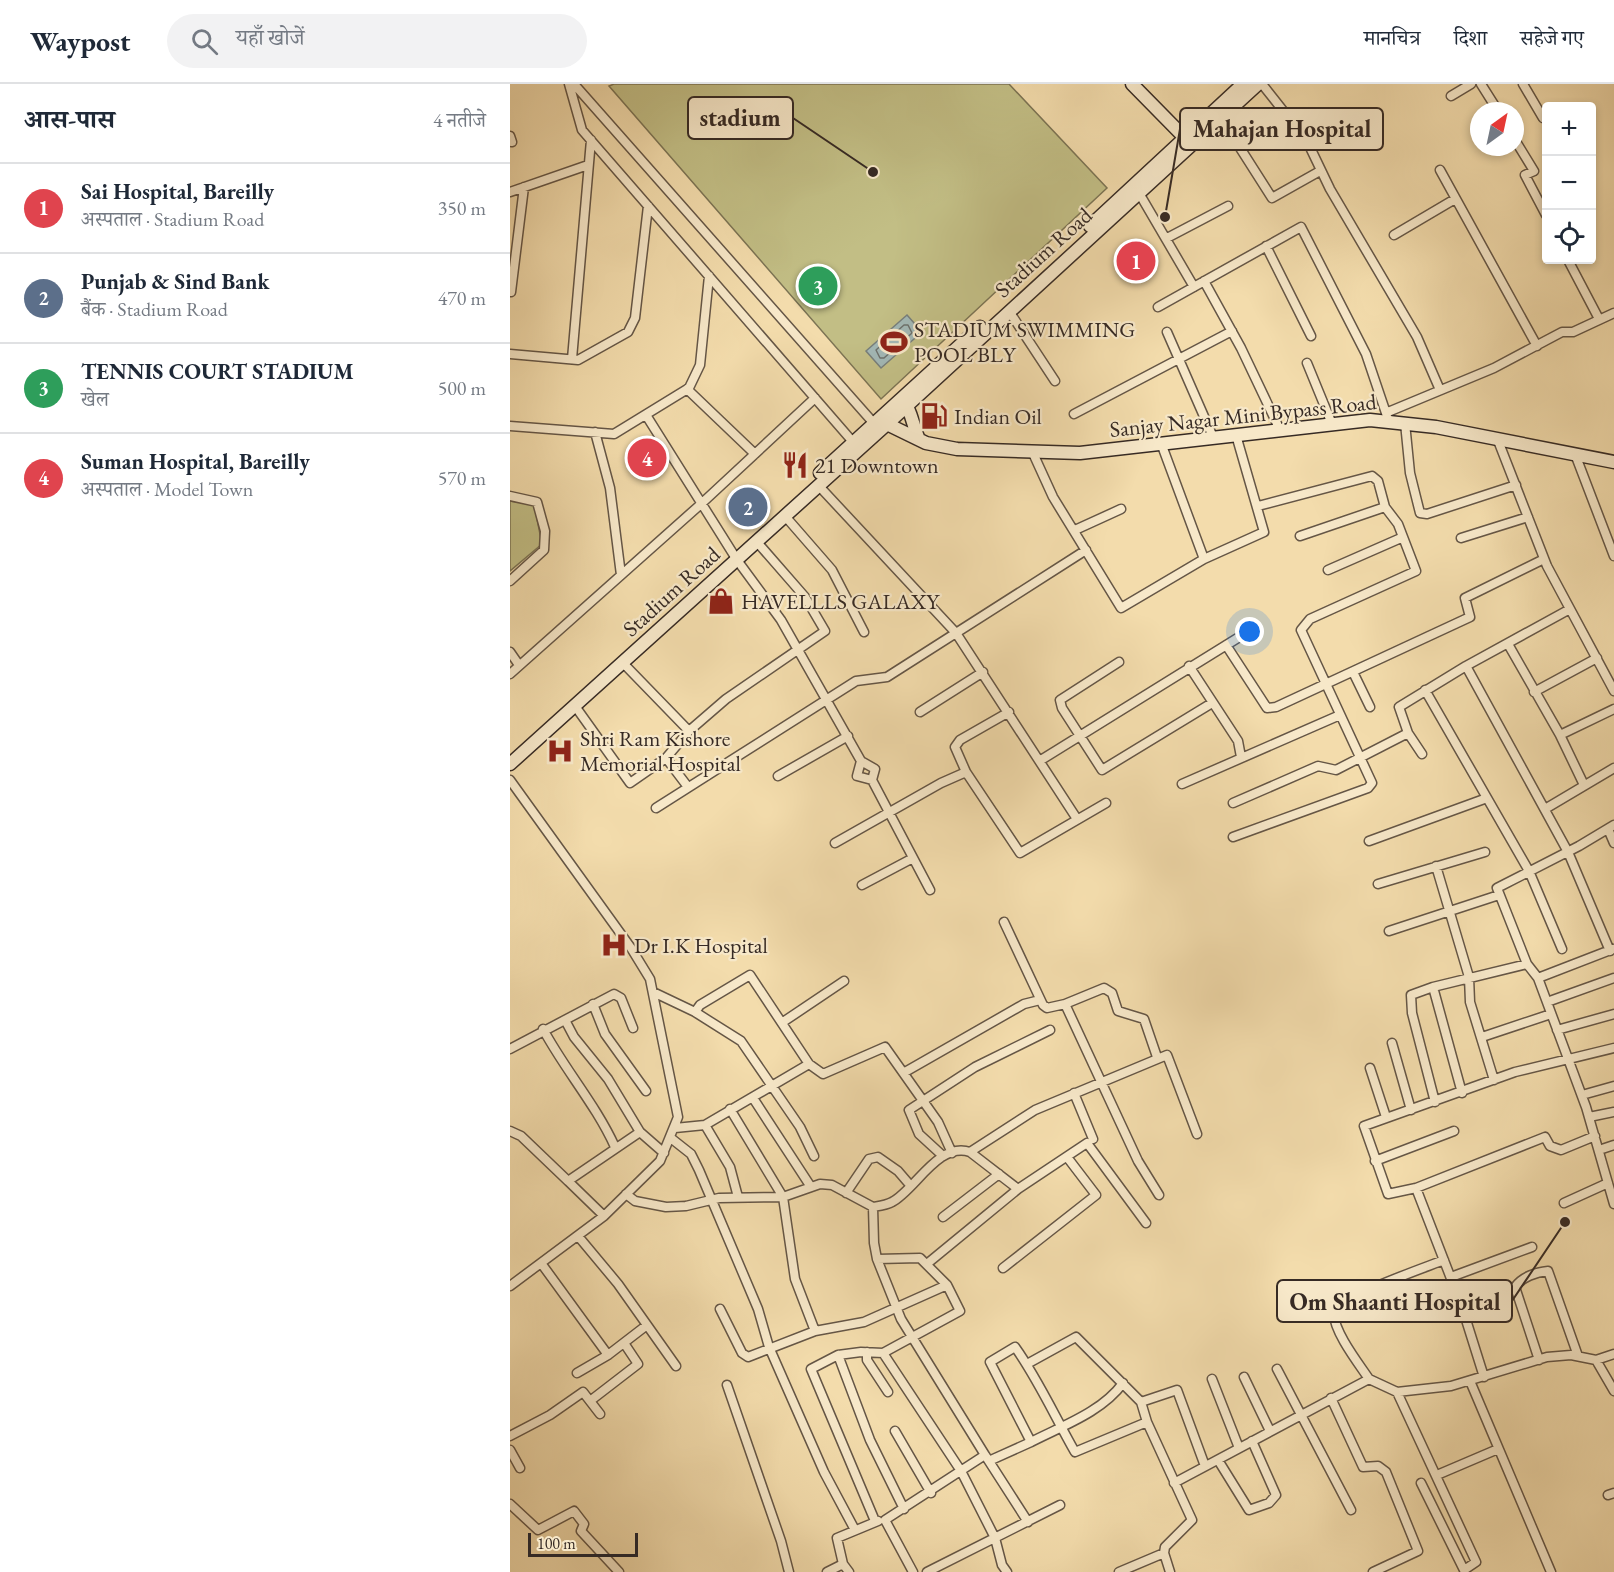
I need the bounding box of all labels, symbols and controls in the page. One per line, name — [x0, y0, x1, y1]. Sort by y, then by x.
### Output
search box — [167, 14, 587, 68]
text: Waypost — [30, 23, 131, 59]
text: यहाँ खोजें — [236, 23, 304, 52]
text: मानचित्र — [1364, 24, 1421, 51]
text: दिशा — [1454, 24, 1487, 51]
text: सहेजे गए — [1520, 24, 1584, 51]
icon: search — [188, 25, 221, 58]
callout: stadium — [688, 97, 793, 139]
text: आस-पास — [24, 102, 115, 136]
text: stadium — [699, 102, 781, 133]
north arrow — [1470, 102, 1524, 156]
map controls — [1542, 102, 1596, 264]
button: + — [1542, 102, 1596, 156]
text: 4 नतीजे — [433, 107, 486, 133]
callout: Mahajan Hospital — [1180, 108, 1383, 150]
text: Mahajan Hospital — [1193, 113, 1372, 145]
button: − — [1542, 156, 1596, 210]
text: Sai Hospital, Bareilly — [81, 177, 274, 206]
text: 1 — [38, 195, 49, 221]
text: 350 m — [438, 195, 486, 221]
street label: Stadium Road — [988, 200, 1099, 304]
text: अस्पताल · Stadium Road — [81, 206, 264, 232]
button: locate — [1542, 210, 1596, 264]
pin: 1 — [1116, 238, 1156, 284]
pin: 3 — [798, 264, 838, 308]
text: Punjab & Sind Bank — [81, 267, 269, 296]
text: 2 — [38, 285, 49, 311]
text: 470 m — [438, 285, 486, 311]
text: बैंक · Stadium Road — [81, 296, 228, 322]
place label: STADIUM SWIMMING POOL BLY — [914, 315, 1135, 369]
sports icon: STADIUM SWIMMING POOL BLY — [879, 327, 909, 357]
text: TENNIS COURT STADIUM — [81, 357, 354, 386]
text: 3 — [38, 375, 49, 401]
text: 500 m — [438, 375, 486, 401]
text: खेल — [81, 386, 109, 412]
street label: Sanjay Nagar Mini Bypass Road — [1108, 387, 1379, 444]
fuel station icon: Indian Oil — [919, 401, 949, 431]
place label: Indian Oil — [954, 402, 1042, 431]
pin: 4 — [628, 436, 666, 481]
text: Suman Hospital, Bareilly — [81, 447, 310, 476]
restaurant icon: 21 Downtown — [780, 450, 810, 480]
place label: 21 Downtown — [815, 451, 939, 480]
text: 4 — [38, 465, 49, 491]
text: 570 m — [438, 465, 486, 491]
text: अस्पताल · Model Town — [81, 476, 253, 502]
pin: 2 — [728, 484, 768, 530]
street label: Stadium Road — [616, 539, 727, 643]
shop icon: HAVELLLS GALAXY — [706, 586, 736, 616]
place label: HAVELLLS GALAXY — [741, 587, 940, 616]
your location — [1235, 617, 1264, 646]
place label: Shri Ram Kishore Memorial Hospital — [580, 724, 741, 778]
hospital icon: Shri Ram Kishore Memorial Hospital — [545, 736, 575, 766]
hospital icon: Dr I.K Hospital — [599, 930, 629, 960]
place label: Dr I.K Hospital — [634, 931, 768, 960]
callout: Om Shaanti Hospital — [1277, 1280, 1512, 1322]
text: Om Shaanti Hospital — [1289, 1286, 1501, 1317]
scale bar — [528, 1530, 638, 1558]
text: 100 m — [537, 1533, 576, 1554]

